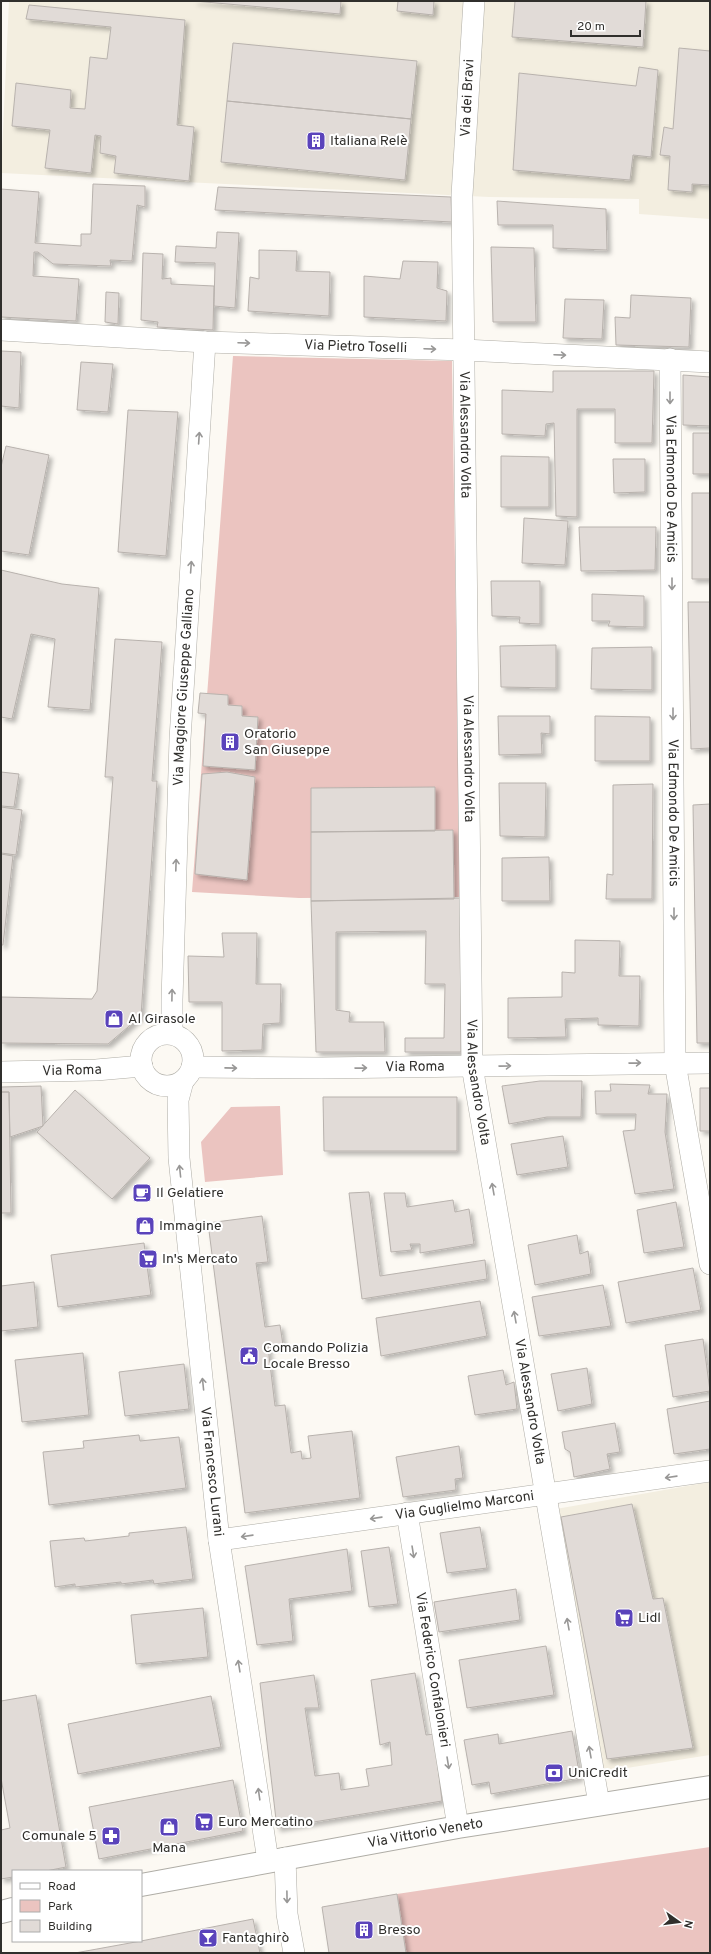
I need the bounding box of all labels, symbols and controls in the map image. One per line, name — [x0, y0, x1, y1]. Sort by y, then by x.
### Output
scale bar — [571, 12, 640, 38]
text: 20 m — [577, 19, 605, 35]
street label: Via dei Bravi — [457, 59, 479, 137]
building icon: Italiana Relè — [305, 130, 327, 152]
place label: Italiana Relè — [330, 133, 408, 150]
street label: Via Pietro Toselli — [304, 337, 407, 357]
one-way arrow — [237, 339, 250, 347]
one-way arrow — [423, 346, 436, 353]
one-way arrow — [553, 351, 566, 358]
street label: Via Alessandro Volta — [456, 371, 474, 498]
one-way arrow — [666, 391, 674, 404]
street label: Via Edmondo De Amicis — [662, 415, 680, 563]
one-way arrow — [196, 432, 203, 445]
one-way arrow — [187, 561, 194, 574]
one-way arrow — [668, 577, 676, 590]
street label: Via Maggiore Giuseppe Galliano — [170, 588, 198, 786]
street label: Via Alessandro Volta — [459, 695, 478, 822]
one-way arrow — [669, 707, 677, 720]
place label: Oratorio San Giuseppe — [244, 726, 330, 759]
building icon: Oratorio San Giuseppe — [219, 731, 241, 753]
street label: Via Edmondo De Amicis — [664, 739, 682, 887]
one-way arrow — [172, 859, 180, 872]
one-way arrow — [670, 907, 678, 920]
one-way arrow — [168, 989, 176, 1002]
shop icon: Al Girasole — [103, 1008, 125, 1030]
place label: Al Girasole — [128, 1011, 196, 1028]
street label: Via Alessandro Volta — [463, 1019, 494, 1147]
street label: Via Roma — [385, 1058, 445, 1076]
one-way arrow — [628, 1059, 641, 1067]
street label: Via Roma — [42, 1061, 102, 1080]
one-way arrow — [498, 1062, 511, 1069]
one-way arrow — [224, 1064, 237, 1072]
one-way arrow — [354, 1064, 367, 1071]
one-way arrow — [177, 1165, 184, 1178]
cafe icon: Il Gelatiere — [131, 1182, 153, 1204]
one-way arrow — [489, 1182, 497, 1195]
place label: Il Gelatiere — [156, 1185, 224, 1202]
shop icon: Immagine — [134, 1215, 156, 1237]
place label: Immagine — [159, 1218, 222, 1235]
supermarket icon: In's Mercato — [137, 1248, 159, 1270]
place label: In's Mercato — [162, 1251, 238, 1268]
one-way arrow — [511, 1311, 519, 1324]
street label: Via Alessandro Volta — [511, 1337, 549, 1466]
place label: Comando Polizia Locale Bresso — [263, 1340, 368, 1373]
public building icon: Comando Polizia Locale Bresso — [238, 1345, 260, 1367]
one-way arrow — [199, 1378, 206, 1391]
street label: Via Francesco Lurani — [197, 1406, 227, 1537]
one-way arrow — [665, 1473, 678, 1481]
street label: Via Guglielmo Marconi — [394, 1487, 535, 1524]
one-way arrow — [370, 1514, 383, 1522]
one-way arrow — [241, 1532, 254, 1540]
one-way arrow — [410, 1545, 418, 1558]
street label: Via Federico Confalonieri — [412, 1591, 453, 1749]
supermarket icon: Lidl — [613, 1607, 635, 1629]
place label: Lidl — [638, 1610, 661, 1627]
one-way arrow — [564, 1618, 572, 1631]
one-way arrow — [235, 1660, 243, 1673]
one-way arrow — [586, 1746, 594, 1759]
one-way arrow — [444, 1756, 452, 1769]
bank icon: UniCredit — [543, 1762, 565, 1784]
place label: UniCredit — [568, 1765, 628, 1782]
one-way arrow — [255, 1788, 263, 1801]
supermarket icon: Euro Mercatino — [193, 1811, 215, 1833]
place label: Euro Mercatino — [218, 1814, 313, 1831]
street label: Via Vittorio Veneto — [366, 1815, 484, 1852]
shop icon: Mana — [158, 1816, 180, 1838]
pharmacy icon: Comunale 5 — [100, 1825, 122, 1847]
place label: Comunale 5 — [22, 1828, 97, 1845]
place label: Mana — [152, 1840, 186, 1857]
legend — [12, 1870, 142, 1942]
text: Road — [48, 1879, 76, 1895]
one-way arrow — [283, 1890, 290, 1903]
text: Park — [48, 1899, 73, 1915]
north arrow — [659, 1902, 699, 1942]
text: Building — [48, 1919, 92, 1935]
building icon: Bresso — [353, 1919, 375, 1941]
text: N — [680, 1919, 695, 1930]
place label: Bresso — [378, 1922, 421, 1939]
bar icon: Fantaghirò — [197, 1927, 219, 1949]
place label: Fantaghirò — [222, 1930, 289, 1947]

